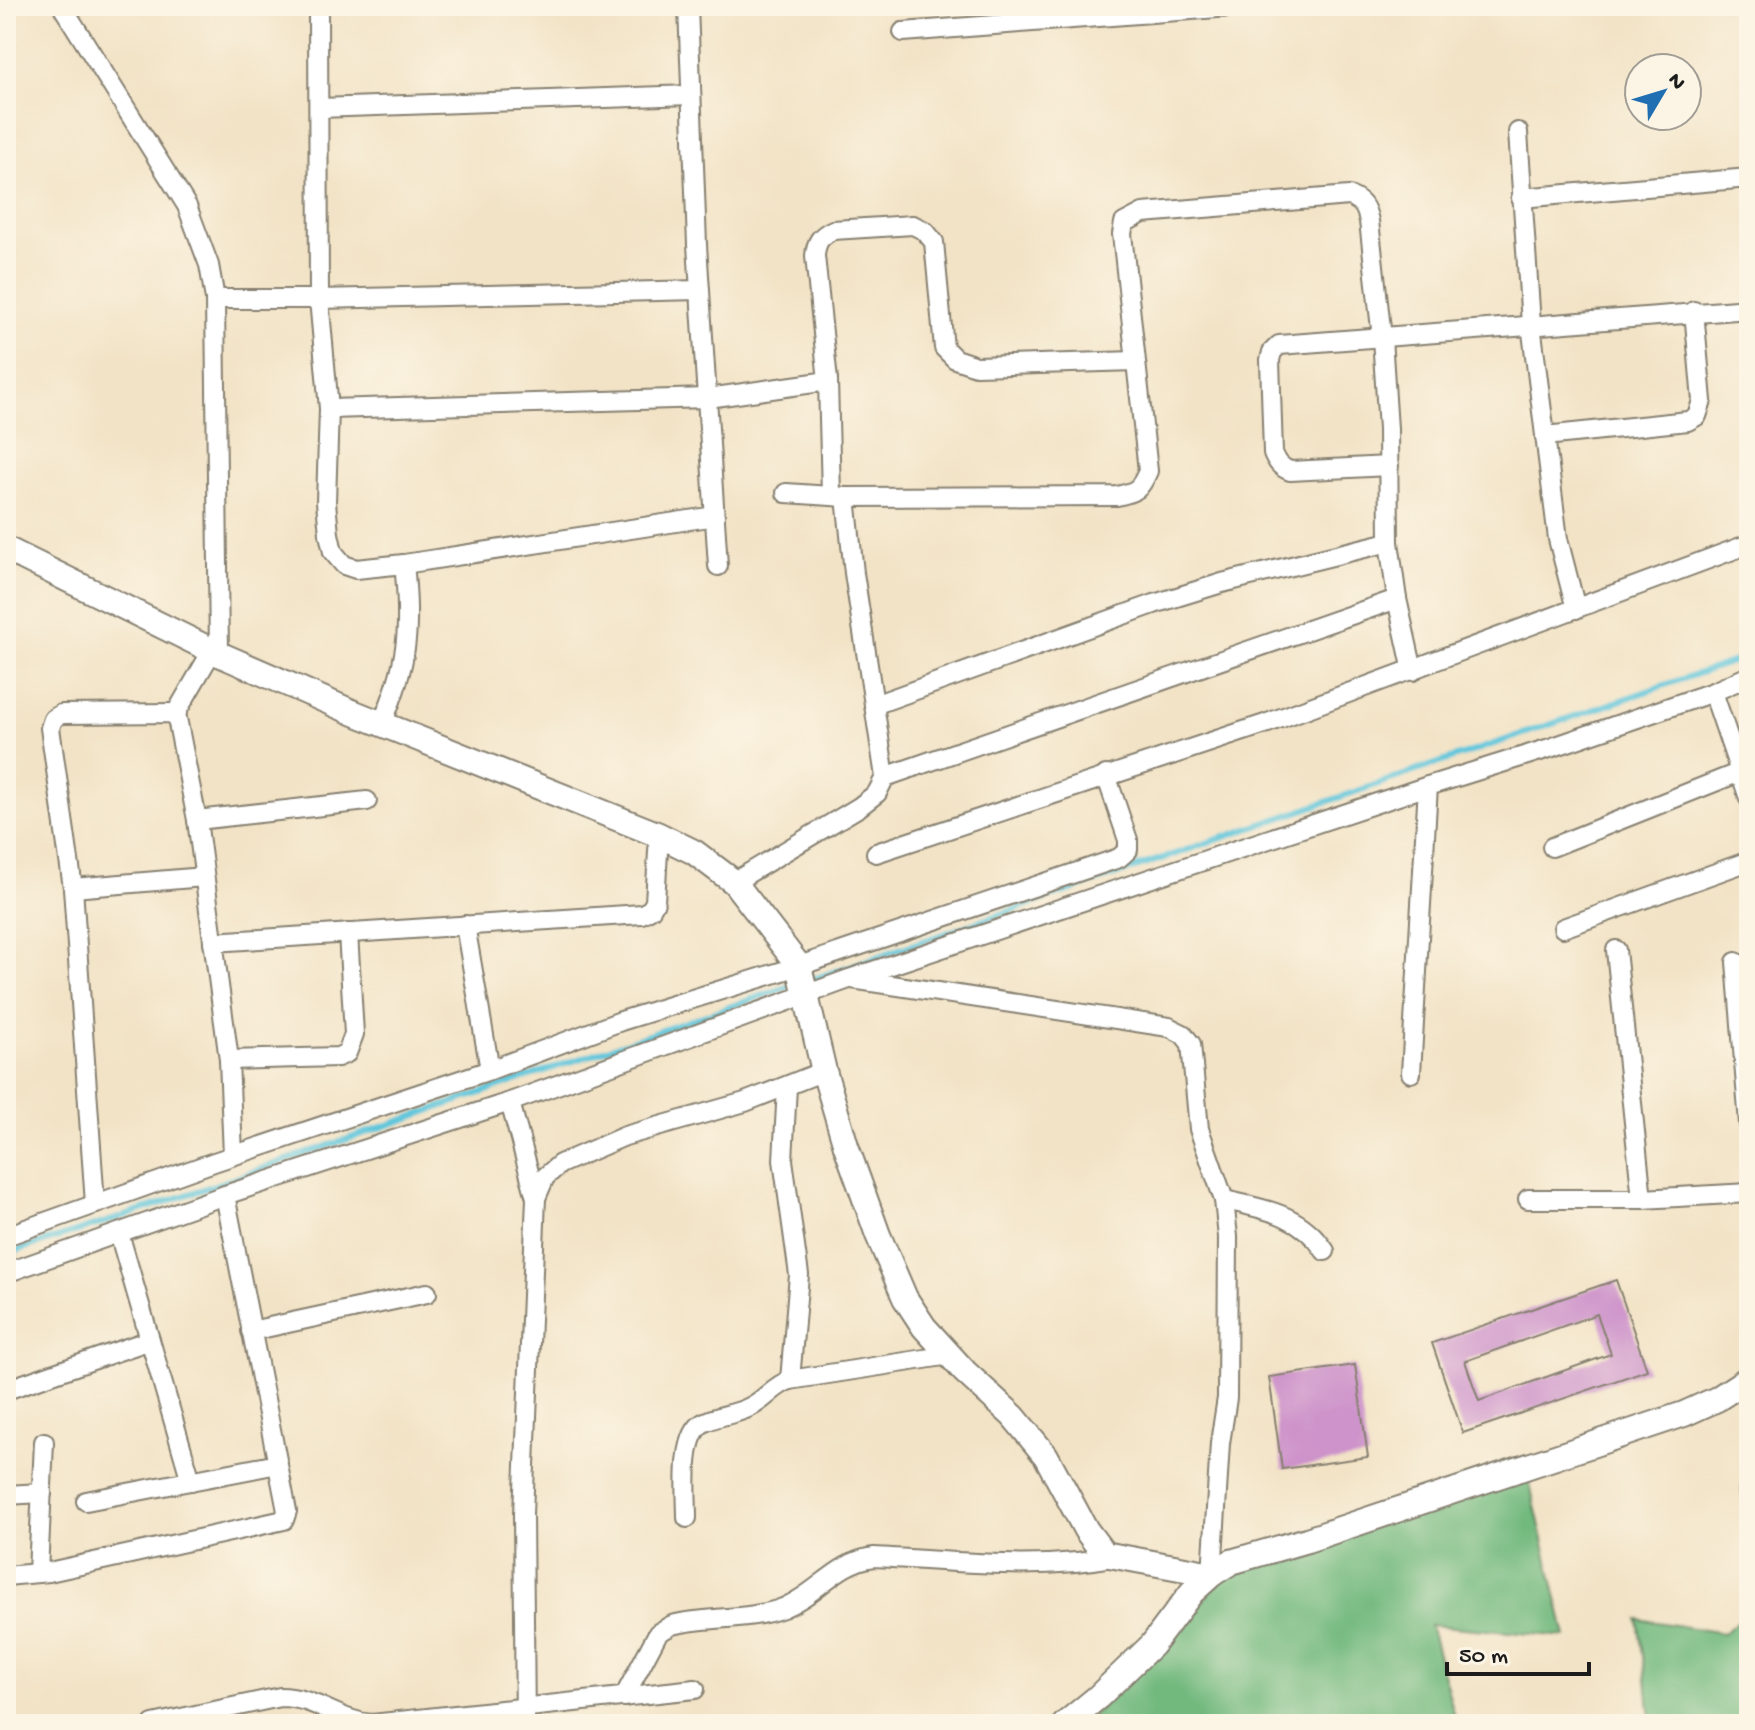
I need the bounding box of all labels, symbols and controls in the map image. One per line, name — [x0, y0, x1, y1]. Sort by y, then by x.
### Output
north arrow — [1623, 52, 1703, 132]
text: N — [1661, 68, 1690, 96]
scale bar — [1447, 1626, 1589, 1676]
text: 50 m — [1459, 1643, 1508, 1672]

